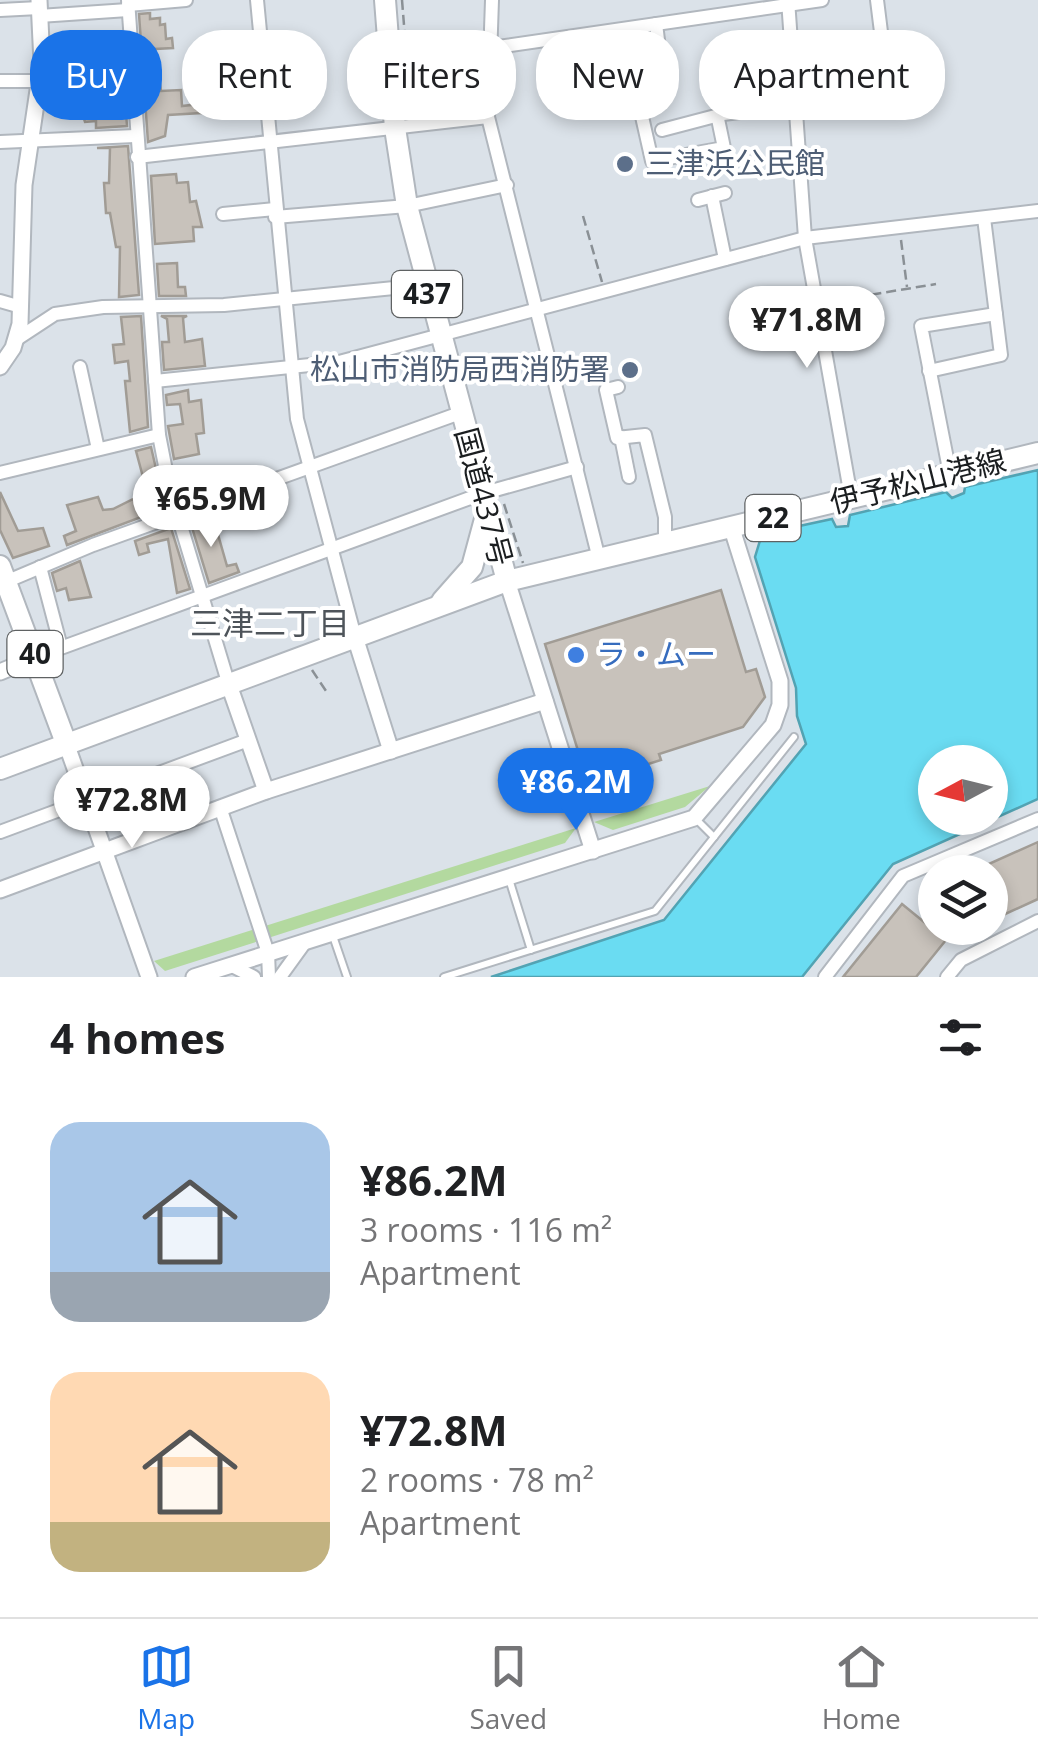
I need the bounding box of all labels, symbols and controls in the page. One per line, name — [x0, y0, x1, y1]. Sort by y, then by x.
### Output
chip: Buy — [30, 30, 162, 120]
chip: Rent — [182, 30, 327, 120]
chip: Filters — [347, 30, 516, 120]
chip: New — [536, 30, 679, 120]
chip: Apartment — [699, 30, 945, 120]
place label: 三津浜公民館 — [645, 142, 825, 183]
marker: 三津浜公民館 — [614, 153, 636, 175]
road number: 437 — [392, 271, 462, 317]
pin: ¥71.8M — [726, 286, 888, 371]
text: ¥71.8M — [751, 297, 863, 340]
place label: 松山市消防局西消防署 — [310, 348, 610, 389]
marker: 松山市消防局西消防署 — [619, 359, 641, 381]
street label: 国道437号 — [446, 423, 523, 570]
street label: 伊予松山港線 — [825, 439, 1010, 522]
pin: ¥65.9M — [130, 465, 292, 550]
text: ¥65.9M — [155, 476, 267, 519]
road number: 22 — [746, 495, 800, 541]
district label: 三津二丁目 — [190, 601, 350, 644]
road number: 40 — [8, 631, 62, 677]
place label: ラ・ムー — [596, 633, 716, 674]
marker: ラ・ムー — [565, 644, 587, 666]
north arrow — [918, 745, 1008, 835]
map controls — [918, 745, 1008, 945]
pin: ¥86.2M — [495, 748, 657, 833]
text: ¥86.2M — [520, 759, 632, 802]
pin: ¥72.8M — [51, 766, 213, 851]
text: ¥72.8M — [76, 777, 188, 820]
button: layers — [918, 855, 1008, 945]
text: 4 homes — [50, 1009, 225, 1066]
icon: filters — [933, 1010, 988, 1065]
text: ¥86.2M — [360, 1151, 508, 1208]
icon: home — [130, 1162, 250, 1282]
text: 3 rooms · 116 m² — [360, 1208, 612, 1251]
text: Apartment — [360, 1251, 521, 1294]
text: ¥72.8M — [360, 1401, 508, 1458]
icon: home — [130, 1412, 250, 1532]
text: 2 rooms · 78 m² — [360, 1458, 594, 1501]
text: Apartment — [360, 1501, 521, 1544]
tab: Map — [137, 1639, 195, 1737]
tab: Saved — [469, 1639, 547, 1737]
tab: Home — [822, 1639, 901, 1737]

